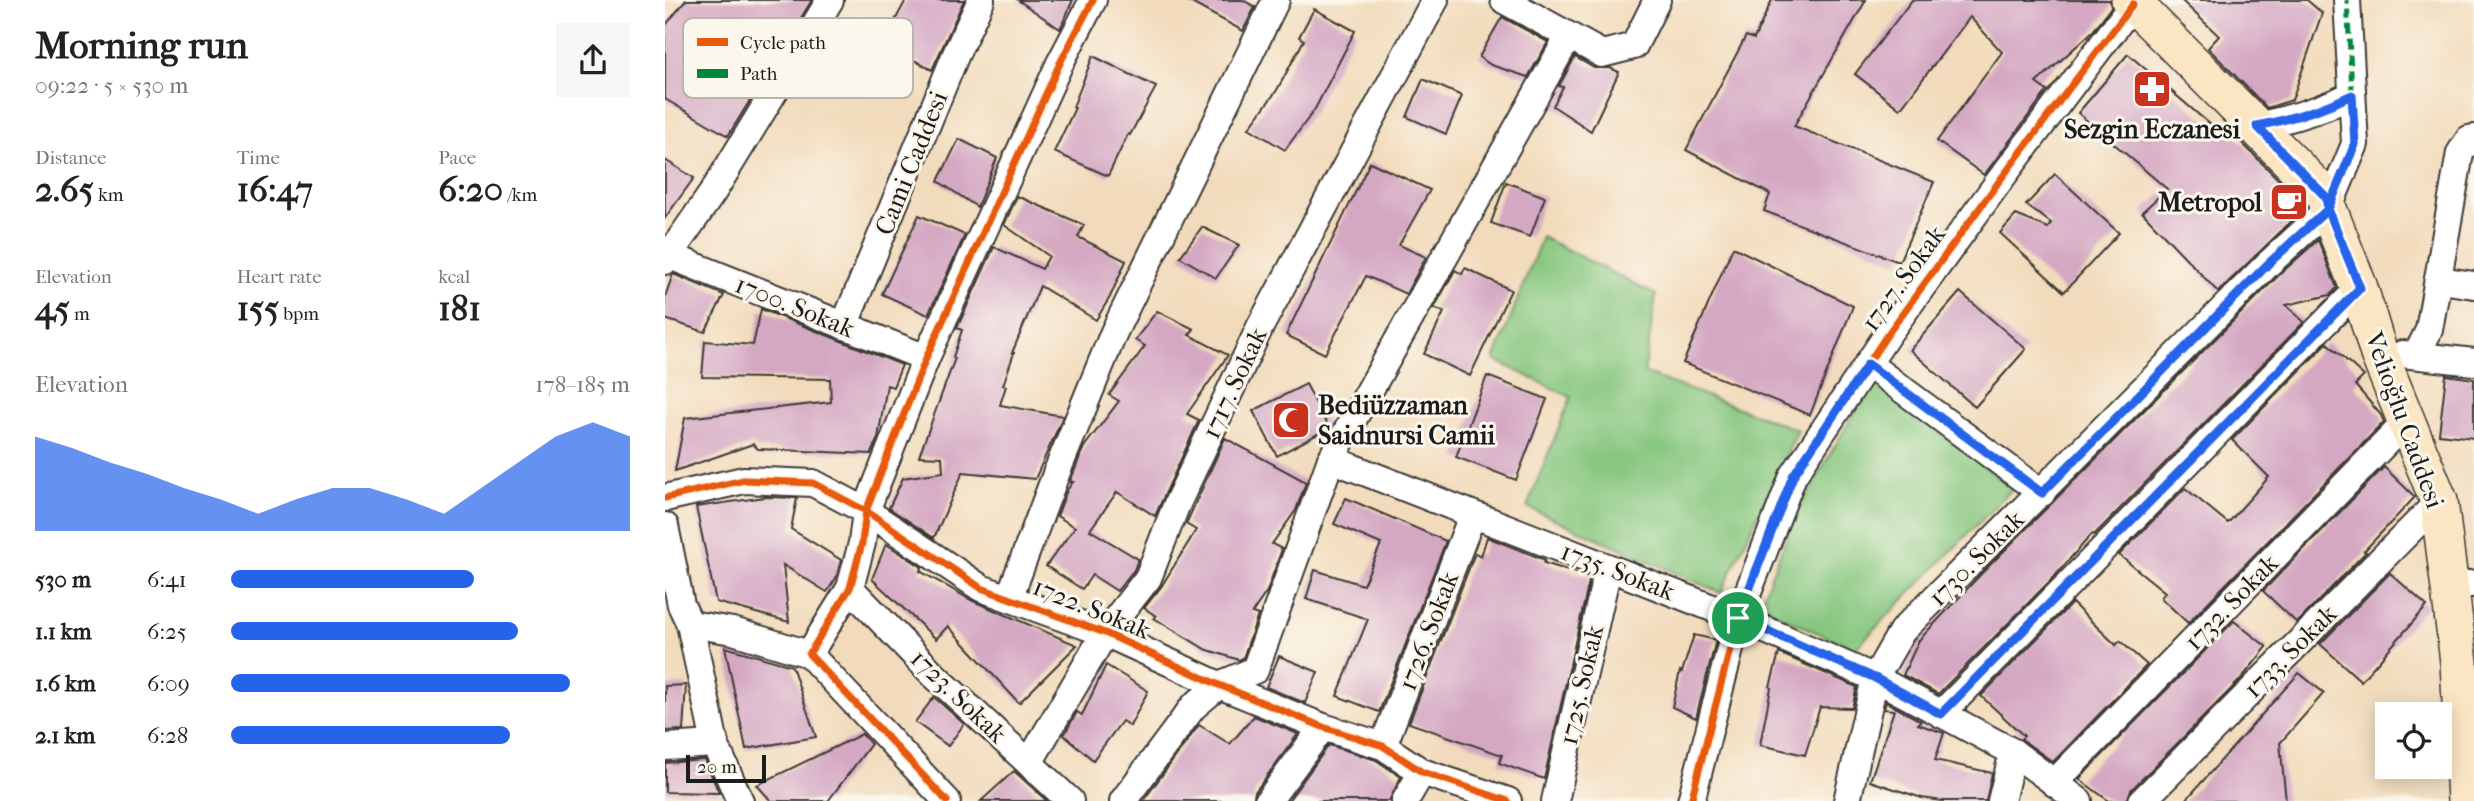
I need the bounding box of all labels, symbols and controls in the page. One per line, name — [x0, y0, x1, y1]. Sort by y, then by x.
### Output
legend — [683, 18, 913, 98]
text: Morning run — [35, 23, 248, 68]
button: share — [556, 23, 630, 97]
text: Cycle path — [740, 32, 826, 54]
text: Path — [740, 63, 778, 85]
pharmacy icon: Sezgin Eczanesi — [2131, 68, 2173, 110]
text: 09:22 · 5 × 530 m — [35, 72, 188, 99]
street label: Cami Caddesi — [869, 86, 954, 240]
place label: Sezgin Eczanesi — [2064, 114, 2240, 145]
text: Distance — [35, 147, 106, 169]
text: Time — [237, 147, 280, 169]
text: Pace — [438, 147, 476, 169]
text: 2.65 — [35, 169, 94, 210]
text: 16:47 — [237, 169, 313, 210]
text: 6:20 — [438, 169, 503, 210]
cafe icon: Metropol — [2268, 181, 2310, 223]
text: km — [94, 184, 123, 206]
text: /km — [503, 184, 537, 206]
place label: Metropol — [2158, 187, 2263, 218]
street label: 1727. Sokak — [1855, 219, 1952, 337]
text: Elevation — [35, 266, 112, 288]
text: Heart rate — [237, 266, 322, 288]
text: kcal — [438, 266, 470, 288]
street label: 1700. Sokak — [731, 268, 860, 345]
text: 45 — [35, 288, 70, 329]
text: 155 — [237, 288, 279, 329]
text: 181 — [438, 288, 481, 329]
text: m — [70, 303, 90, 325]
text: bpm — [279, 303, 319, 325]
street label: 1717. Sokak — [1195, 322, 1274, 444]
street label: Velioğlu Caddesi — [2358, 327, 2451, 513]
text: Elevation — [35, 371, 128, 398]
text: 178–185 m — [535, 371, 630, 398]
place label: Bediüzzaman Saidnursi Camii — [1318, 390, 1495, 451]
mosque icon: Bediüzzaman Saidnursi Camii — [1270, 399, 1312, 441]
street label: 1730. Sokak — [1922, 504, 2031, 613]
street label: 1735. Sokak — [1556, 536, 1680, 608]
street label: 1732. Sokak — [2178, 547, 2285, 657]
text: 530 m — [35, 566, 91, 593]
text: 6:41 — [147, 566, 187, 593]
street label: 1726. Sokak — [1392, 567, 1466, 695]
street label: 1722. Sokak — [1028, 571, 1156, 646]
pin — [1708, 588, 1768, 648]
street label: 1733. Sokak — [2237, 598, 2344, 704]
icon: arrive — [1719, 599, 1757, 637]
text: 1.1 km — [35, 618, 92, 645]
text: 6:25 — [147, 618, 187, 645]
street label: 1725. Sokak — [1553, 622, 1610, 748]
street label: 1723. Sokak — [904, 643, 1014, 750]
text: 1.6 km — [35, 670, 96, 697]
text: 6:09 — [147, 670, 190, 697]
map controls — [2375, 702, 2452, 779]
button: locate — [2375, 702, 2452, 779]
text: 2.1 km — [35, 722, 95, 749]
text: 6:28 — [147, 722, 188, 749]
scale bar — [686, 752, 767, 784]
text: 20 m — [697, 756, 737, 778]

